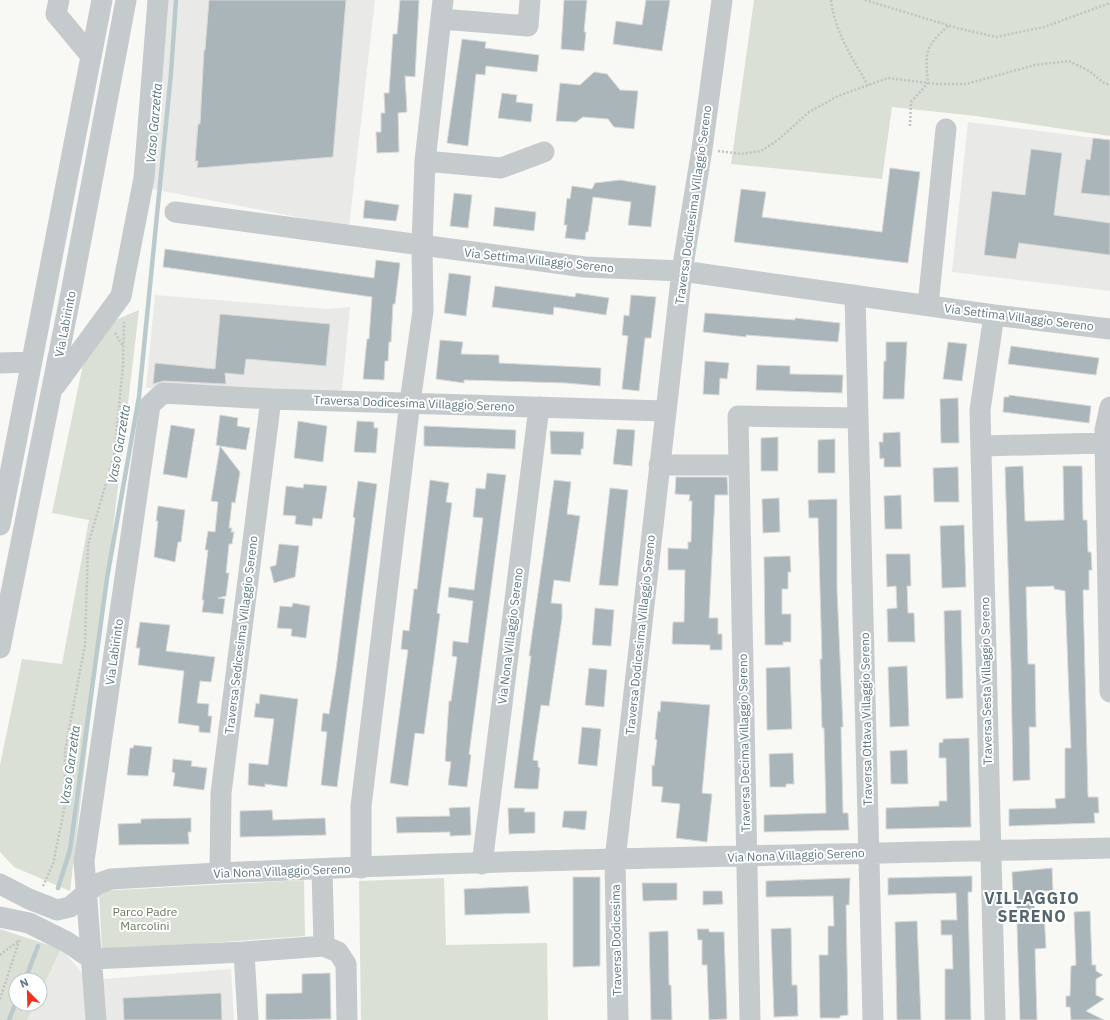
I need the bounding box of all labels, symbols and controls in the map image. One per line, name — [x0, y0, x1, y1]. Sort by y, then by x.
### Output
water label: Vaso Garzetta — [142, 82, 166, 164]
street label: Traversa Dodicesima Villaggio Sereno — [672, 104, 714, 306]
street label: Via Settima Villaggio Sereno — [463, 245, 615, 275]
street label: Via Labirinto — [51, 289, 79, 358]
street label: Via Settima Villaggio Sereno — [943, 300, 1095, 334]
street label: Traversa Dodicesima Villaggio Sereno — [313, 392, 515, 414]
water label: Vaso Garzetta — [104, 403, 134, 485]
street label: Traversa Dodicesima Villaggio Sereno — [622, 534, 658, 736]
street label: Traversa Sedicesima Villaggio Sereno — [221, 535, 261, 735]
street label: Via Nona Villaggio Sereno — [494, 567, 526, 705]
street label: Traversa Sesta Villaggio Sereno — [977, 597, 995, 765]
street label: Via Labirinto — [102, 618, 126, 686]
street label: Traversa Ottava Villaggio Sereno — [857, 632, 875, 806]
street label: Traversa Decima Villaggio Sereno — [735, 653, 753, 832]
water label: Vaso Garzetta — [56, 724, 84, 806]
street label: Via Nona Villaggio Sereno — [727, 845, 865, 865]
street label: Via Nona Villaggio Sereno — [213, 861, 351, 881]
street label: Traversa Dodicesima — [608, 883, 624, 996]
district label: VILLAGGIO SERENO — [984, 888, 1080, 926]
park label: Parco Padre Marcolini — [113, 904, 178, 933]
north arrow — [8, 972, 48, 1012]
text: N — [18, 975, 31, 991]

